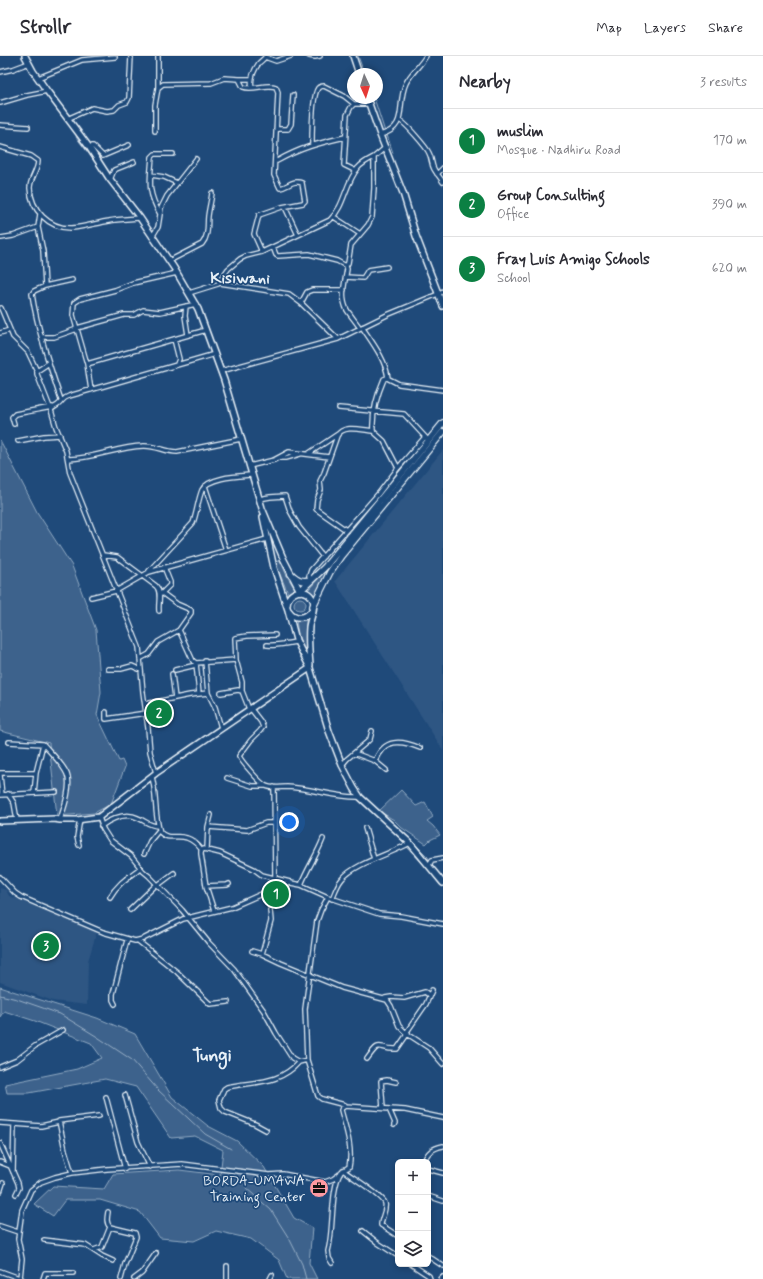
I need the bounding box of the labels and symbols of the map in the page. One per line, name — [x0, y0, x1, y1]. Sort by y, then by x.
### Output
north arrow — [347, 68, 383, 104]
district label: Kisiwani — [210, 268, 270, 289]
pin: 2 — [146, 698, 172, 728]
your location — [279, 812, 299, 832]
pin: 1 — [263, 879, 289, 909]
pin: 3 — [33, 931, 59, 961]
district label: Tungi — [192, 1044, 232, 1070]
place label: BORDA-UMAWA Training Center — [203, 1172, 305, 1208]
office icon: BORDA-UMAWA Training Center — [308, 1177, 330, 1199]

